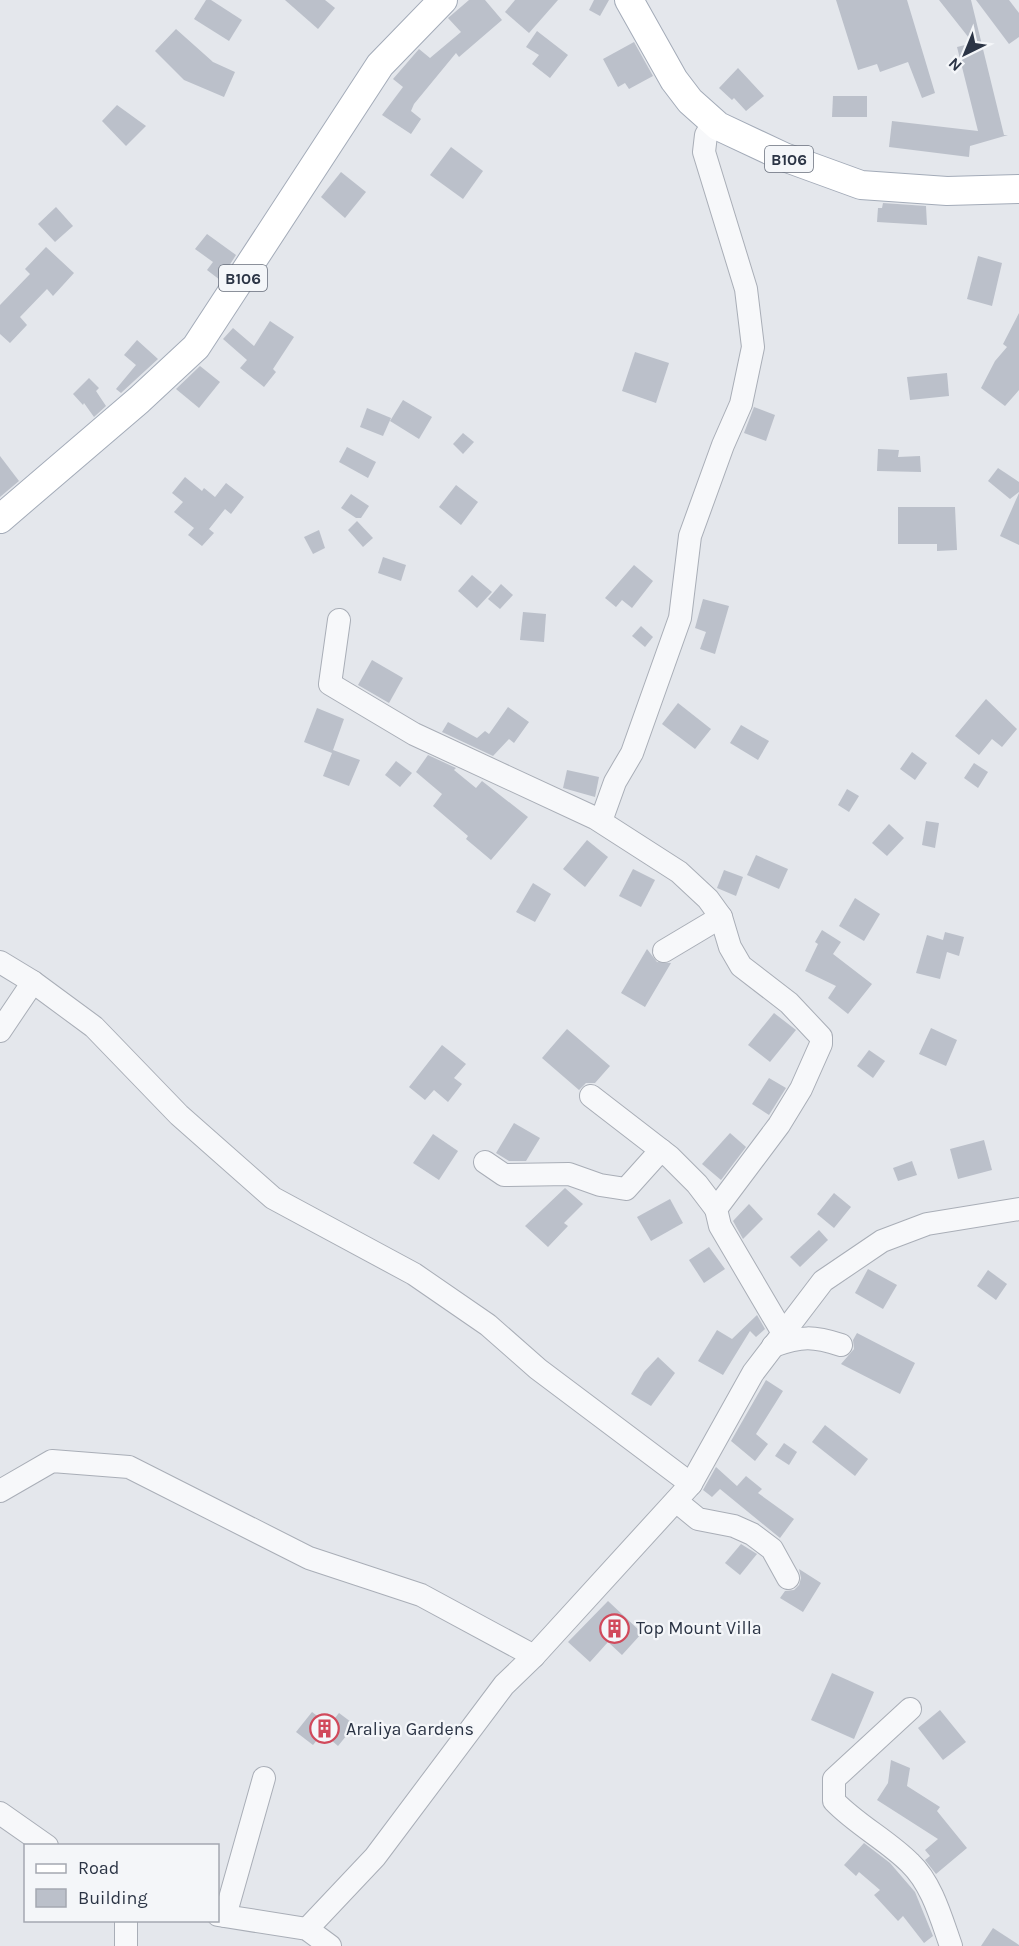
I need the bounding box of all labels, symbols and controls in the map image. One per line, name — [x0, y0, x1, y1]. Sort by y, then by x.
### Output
north arrow — [935, 24, 995, 84]
text: N — [944, 54, 966, 75]
road number: B106 — [765, 146, 813, 172]
road number: B106 — [219, 265, 267, 291]
building icon: Top Mount Villa — [599, 1612, 631, 1644]
place label: Top Mount Villa — [636, 1617, 762, 1639]
building icon: Araliya Gardens — [309, 1713, 341, 1745]
place label: Araliya Gardens — [346, 1718, 474, 1740]
legend — [24, 1844, 219, 1922]
text: Road — [78, 1857, 119, 1879]
text: Building — [78, 1887, 148, 1909]

